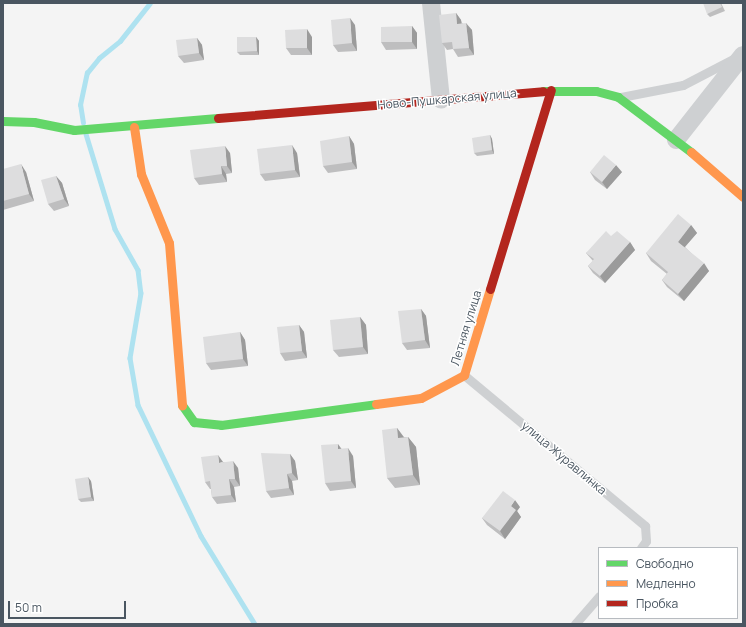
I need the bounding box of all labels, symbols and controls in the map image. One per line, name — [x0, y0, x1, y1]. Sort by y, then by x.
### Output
street label: Ново-Пушкарская улица — [377, 86, 517, 112]
street label: Летняя улица — [448, 289, 484, 367]
street label: улица Журавлинка — [519, 418, 609, 498]
legend — [598, 547, 738, 619]
text: Свободно — [636, 555, 694, 572]
text: Медленно — [636, 575, 696, 592]
scale bar — [10, 593, 128, 619]
text: Пробка — [636, 595, 678, 612]
text: 50 m — [15, 599, 42, 616]

